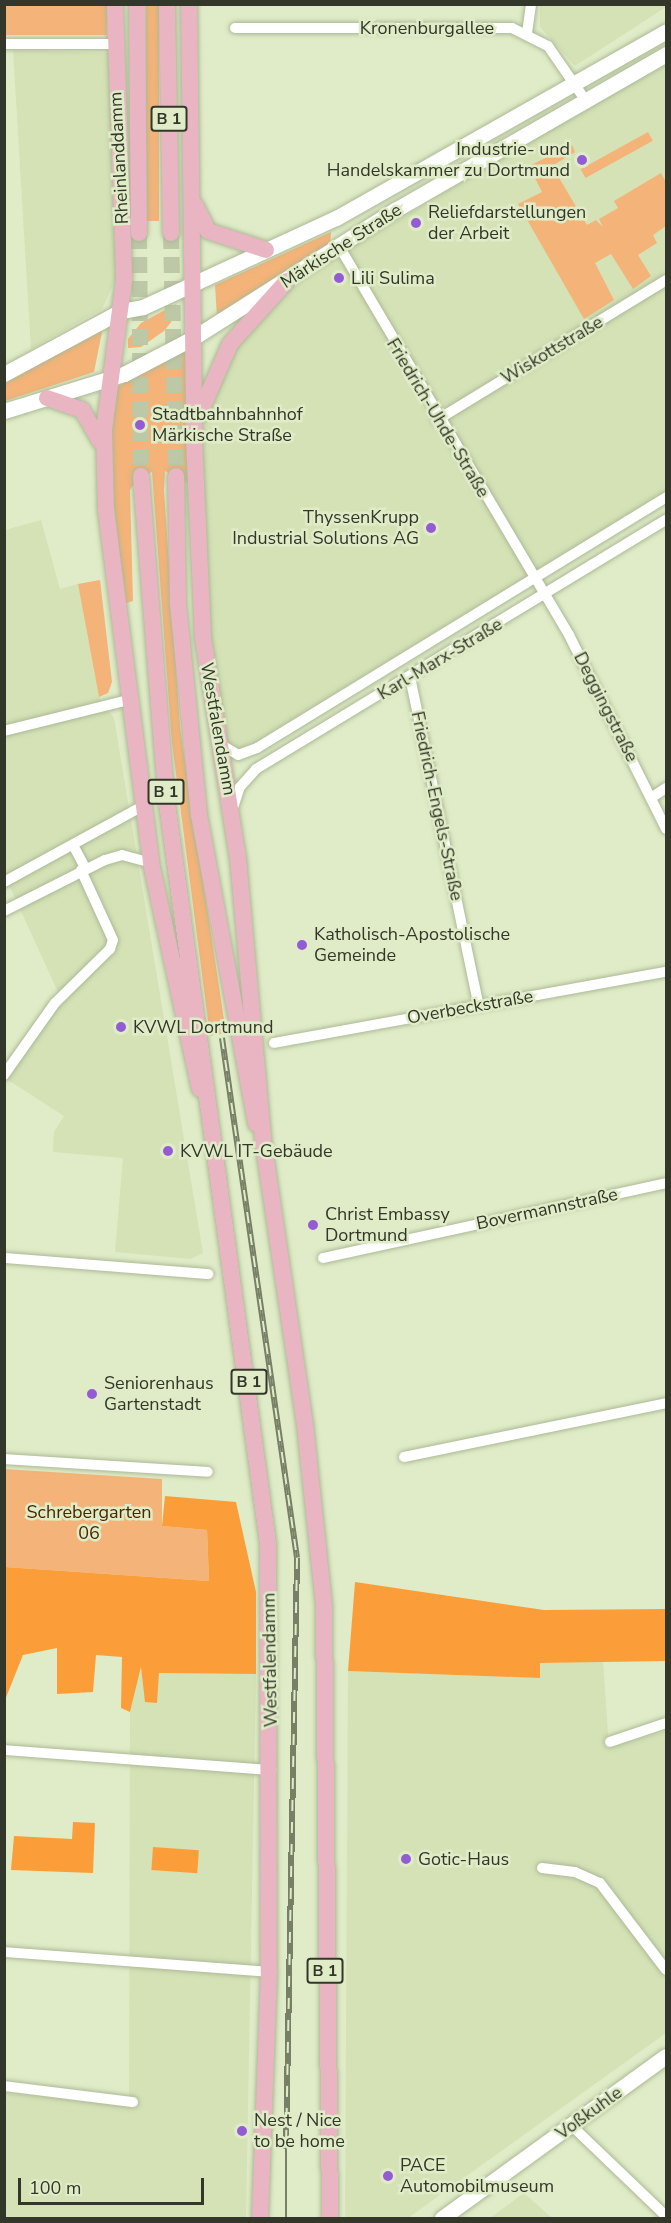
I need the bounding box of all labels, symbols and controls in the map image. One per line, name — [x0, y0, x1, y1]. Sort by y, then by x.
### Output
street label: Kronenburgallee — [360, 17, 494, 39]
street label: Rheinlanddamm — [105, 91, 133, 225]
road number: B 1 — [150, 106, 188, 132]
place label: Industrie- und Handelskammer zu Dortmund — [327, 139, 570, 182]
marker: Industrie- und Handelskammer zu Dortmund — [575, 153, 589, 167]
street label: Märkische Straße — [276, 199, 406, 293]
place label: Reliefdarstellungen der Arbeit — [428, 202, 586, 244]
marker: Reliefdarstellungen der Arbeit — [409, 216, 423, 230]
place label: Lili Sulima — [351, 267, 435, 289]
marker: Lili Sulima — [332, 271, 346, 285]
street label: Wiskottstraße — [497, 311, 607, 389]
street label: Friedrich-Uhde-Straße — [382, 334, 494, 502]
place label: Stadtbahnbahnhof Märkische Straße — [152, 404, 303, 446]
marker: Stadtbahnbahnhof Märkische Straße — [133, 418, 147, 432]
place label: ThyssenKrupp Industrial Solutions AG — [232, 507, 419, 550]
marker: ThyssenKrupp Industrial Solutions AG — [424, 521, 438, 535]
street label: Karl-Marx-Straße — [374, 613, 506, 705]
street label: Deggingstraße — [569, 648, 643, 766]
street label: Westfalendamm — [196, 661, 240, 797]
street label: Friedrich-Engels-Straße — [406, 709, 468, 903]
road number: B 1 — [146, 779, 186, 805]
place label: Katholisch-Apostolische Gemeinde — [314, 924, 510, 966]
marker: Katholisch-Apostolische Gemeinde — [295, 938, 309, 952]
street label: Overbeckstraße — [405, 985, 535, 1029]
place label: KVWL Dortmund — [133, 1016, 273, 1038]
marker: KVWL Dortmund — [114, 1020, 128, 1034]
place label: KVWL IT-Gebäude — [180, 1140, 333, 1162]
marker: KVWL IT-Gebäude — [161, 1144, 175, 1158]
street label: Bovermannstraße — [474, 1183, 620, 1235]
place label: Christ Embassy Dortmund — [325, 1204, 450, 1246]
marker: Christ Embassy Dortmund — [306, 1218, 320, 1232]
road number: B 1 — [230, 1369, 268, 1395]
place label: Seniorenhaus Gartenstadt — [104, 1373, 214, 1416]
marker: Seniorenhaus Gartenstadt — [85, 1387, 99, 1401]
park label: Schrebergarten 06 — [27, 1502, 151, 1544]
street label: Westfalendamm — [258, 1593, 282, 1727]
place label: Gotic-Haus — [418, 1848, 509, 1870]
marker: Gotic-Haus — [399, 1852, 413, 1866]
road number: B 1 — [306, 1958, 344, 1984]
street label: Voßkuhle — [552, 2082, 626, 2144]
place label: Nest / Nice to be home — [254, 2110, 345, 2152]
marker: Nest / Nice to be home — [235, 2124, 249, 2138]
place label: PACE Automobilmuseum — [400, 2155, 554, 2198]
scale bar — [21, 2166, 207, 2204]
marker: PACE Automobilmuseum — [381, 2169, 395, 2183]
text: 100 m — [29, 2176, 81, 2200]

